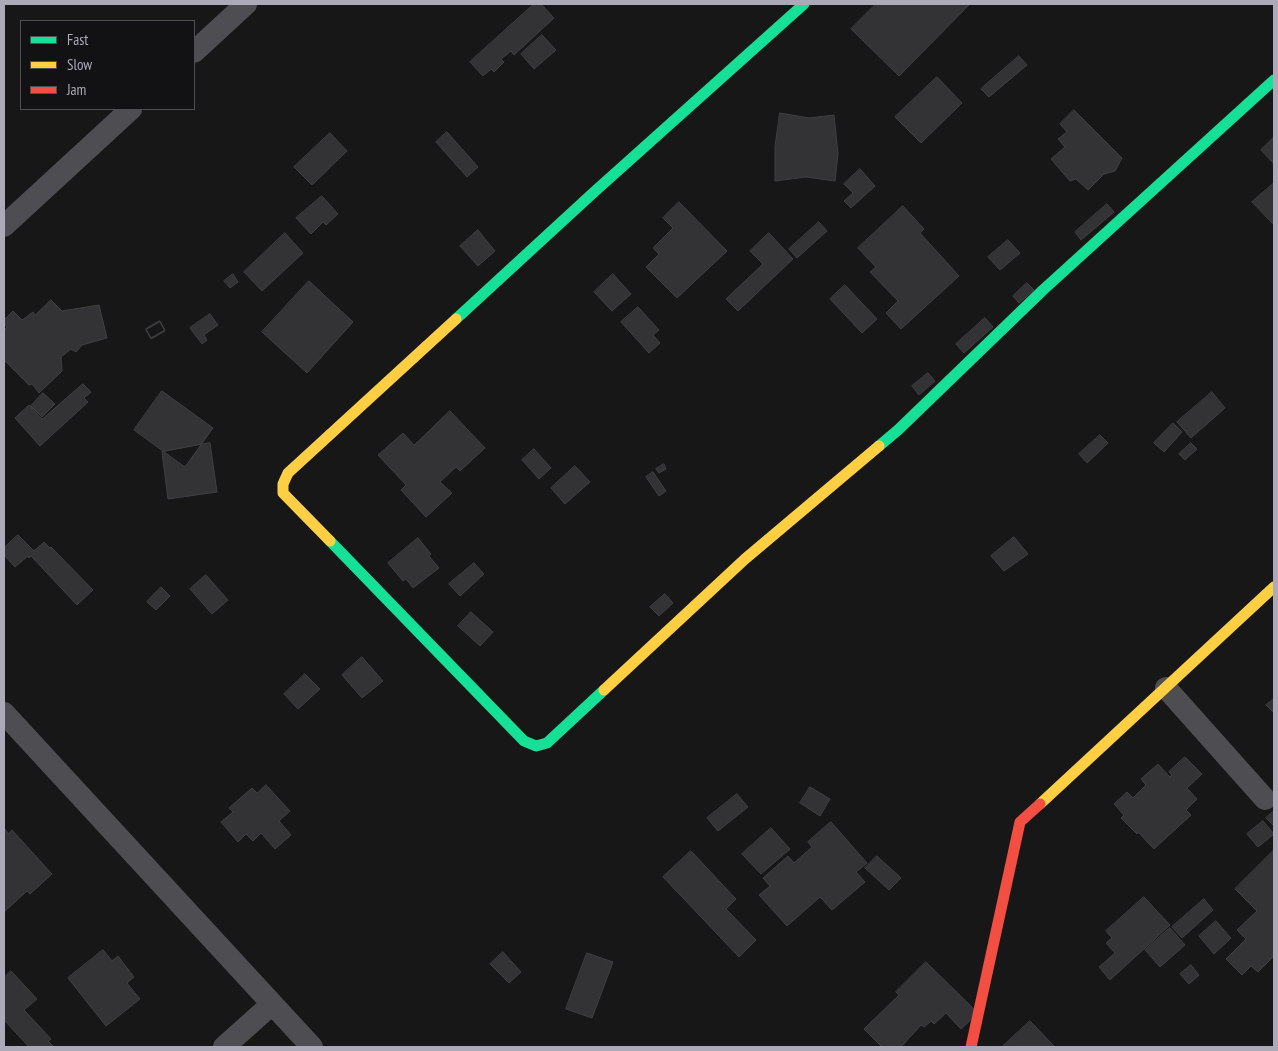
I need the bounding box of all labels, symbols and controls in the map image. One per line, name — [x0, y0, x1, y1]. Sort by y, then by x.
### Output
legend — [20, 20, 195, 110]
text: Fast — [67, 30, 88, 49]
text: Slow — [67, 55, 92, 74]
text: Jam — [67, 80, 86, 99]

